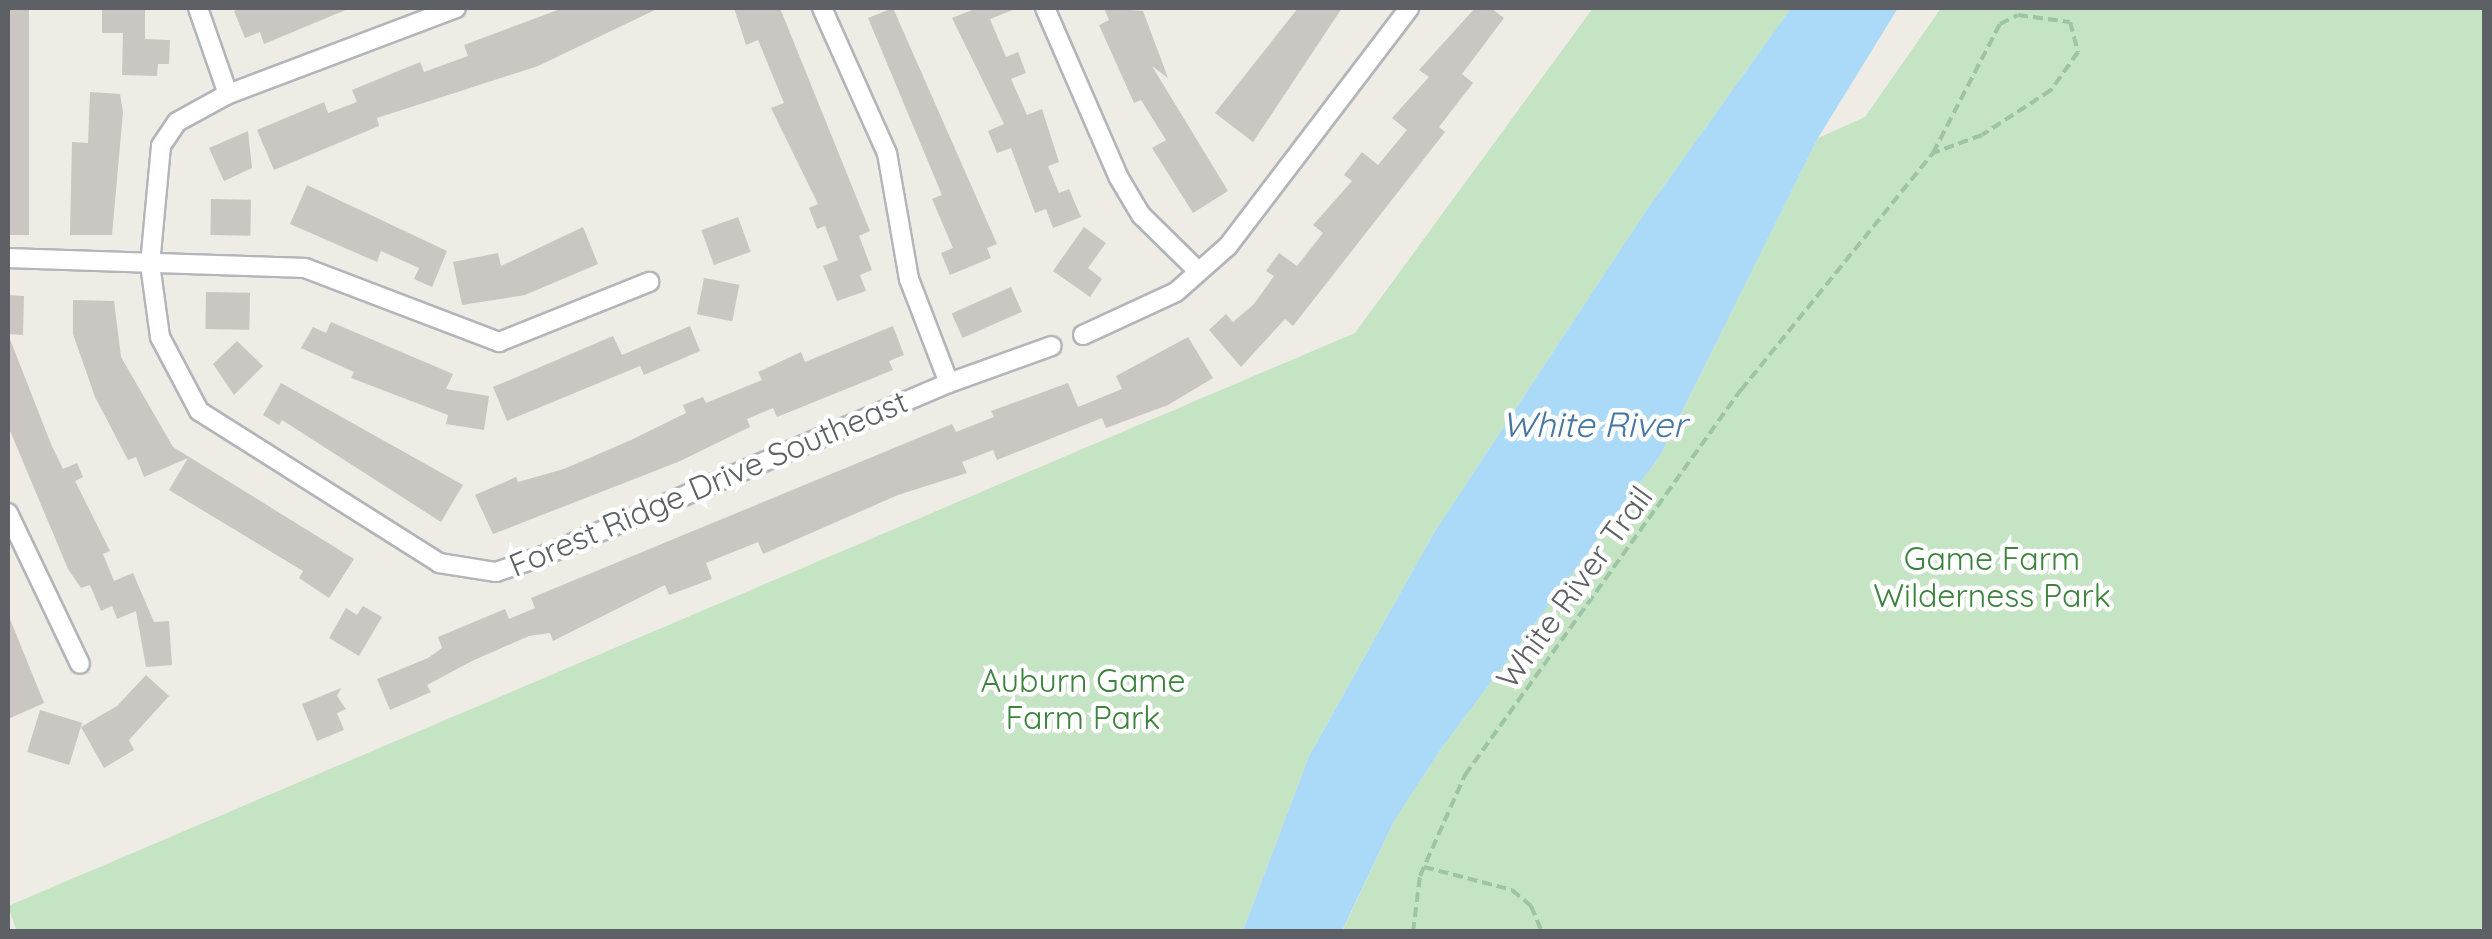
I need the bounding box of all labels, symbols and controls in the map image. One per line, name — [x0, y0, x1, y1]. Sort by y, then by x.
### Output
street label: Forest Ridge Drive Southeast — [503, 382, 913, 584]
water label: White River — [1502, 403, 1686, 445]
street label: White River Trail — [1488, 478, 1660, 696]
park label: Game Farm Wilderness Park — [1873, 540, 2111, 615]
park label: Auburn Game Farm Park — [980, 662, 1186, 737]

